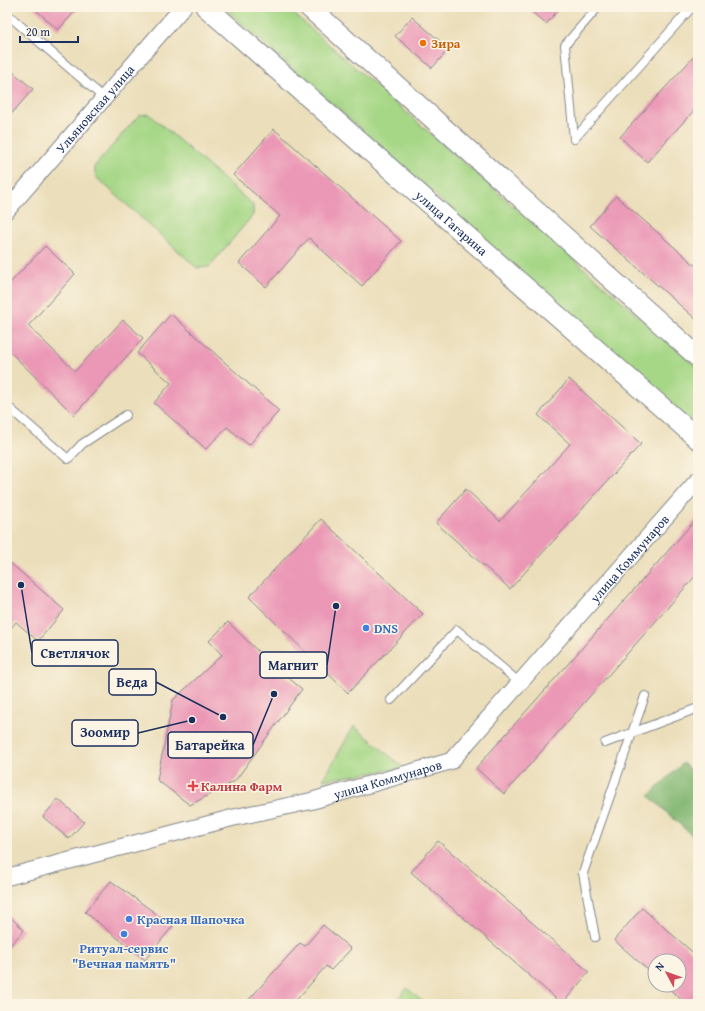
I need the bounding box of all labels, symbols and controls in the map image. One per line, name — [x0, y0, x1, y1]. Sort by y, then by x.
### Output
scale bar — [20, 18, 78, 44]
text: 20 m — [26, 23, 50, 40]
place label: Зира — [431, 34, 461, 53]
marker: Зира — [418, 38, 428, 48]
street label: Ульяновская улица — [51, 60, 139, 158]
street label: улица Гагарина — [410, 185, 492, 261]
street label: улица Коммунаров — [585, 510, 674, 607]
place label: DNS — [374, 619, 398, 638]
marker: DNS — [361, 623, 371, 633]
callout: Светлячок — [32, 640, 118, 666]
text: Светлячок — [40, 643, 110, 663]
callout: Магнит — [260, 652, 327, 678]
text: Магнит — [268, 655, 319, 675]
callout: Веда — [109, 669, 156, 695]
text: Веда — [116, 672, 148, 692]
callout: Зоомир — [72, 720, 138, 746]
text: Зоомир — [80, 722, 130, 742]
callout: Батарейка — [168, 732, 253, 758]
text: Батарейка — [175, 735, 245, 755]
street label: улица Коммунаров — [330, 755, 444, 804]
place label: Калина Фарм — [201, 777, 283, 796]
marker: Калина Фарм — [188, 781, 198, 791]
place label: Красная Шапочка — [137, 910, 245, 929]
marker: Красная Шапочка — [124, 914, 134, 924]
marker: Ритуал-сервис "Вечная память" — [119, 929, 129, 939]
place label: Ритуал-сервис "Вечная память" — [72, 939, 176, 973]
north arrow — [647, 953, 687, 993]
text: N — [651, 958, 668, 974]

